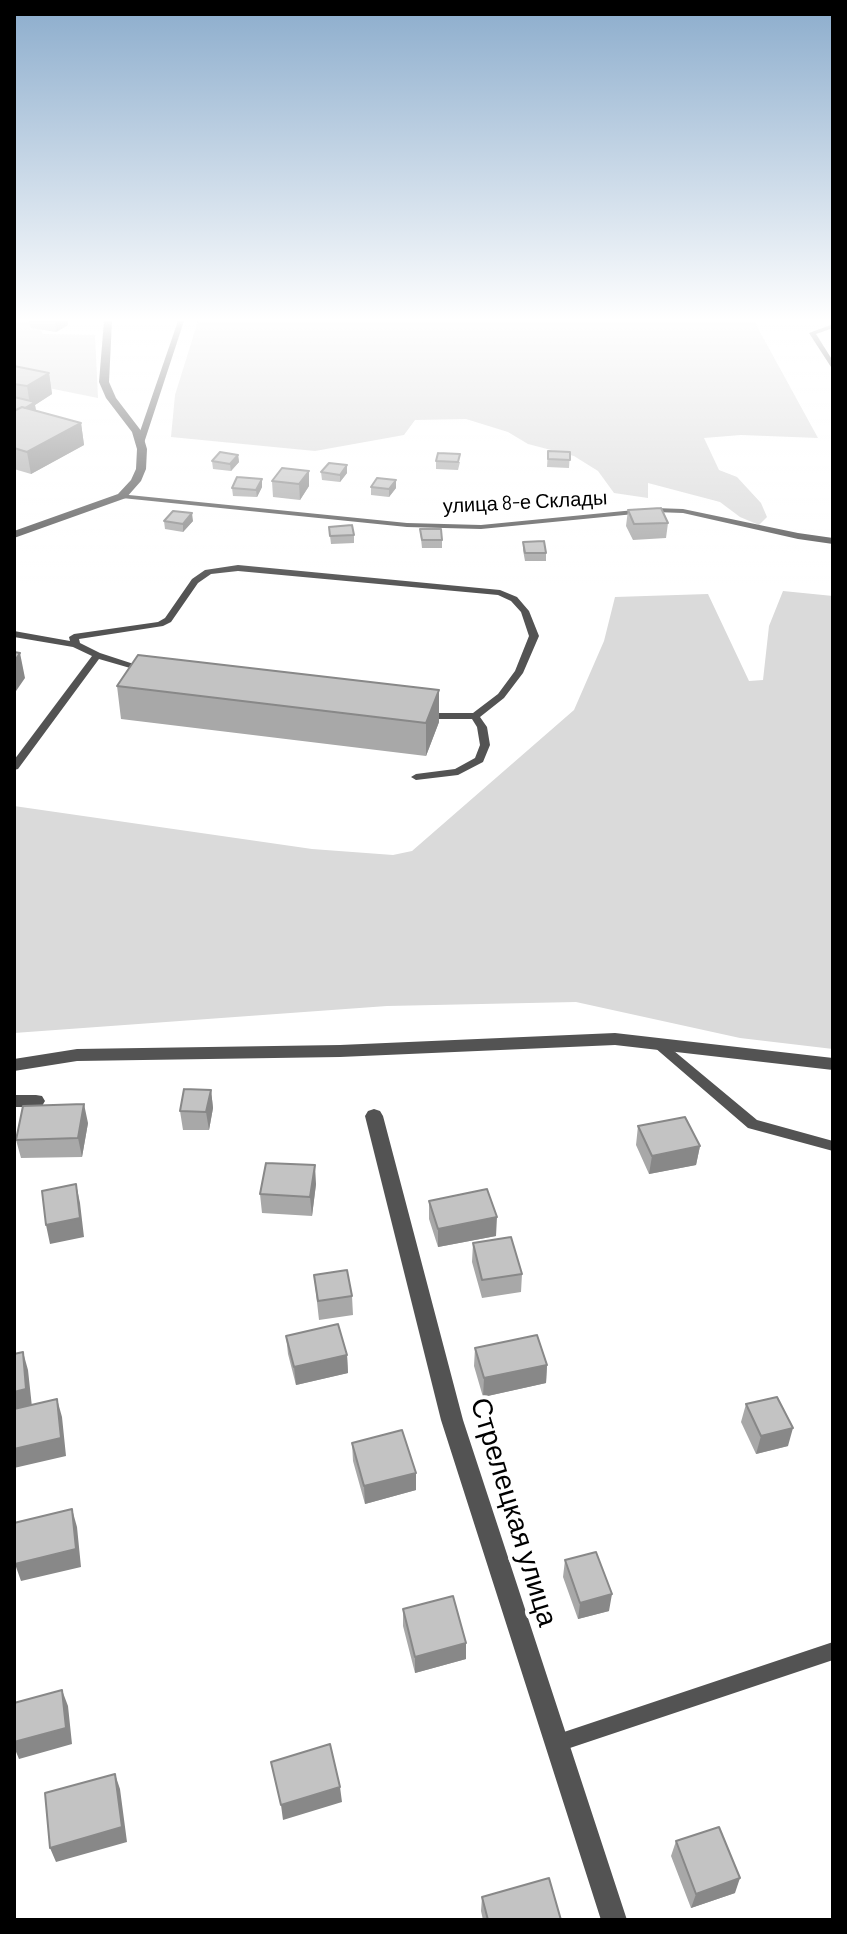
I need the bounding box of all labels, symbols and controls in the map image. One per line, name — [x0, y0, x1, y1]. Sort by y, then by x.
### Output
street label: улица 8-е Склады — [442, 486, 608, 518]
street label: Стрелецкая улица — [463, 1394, 565, 1630]

